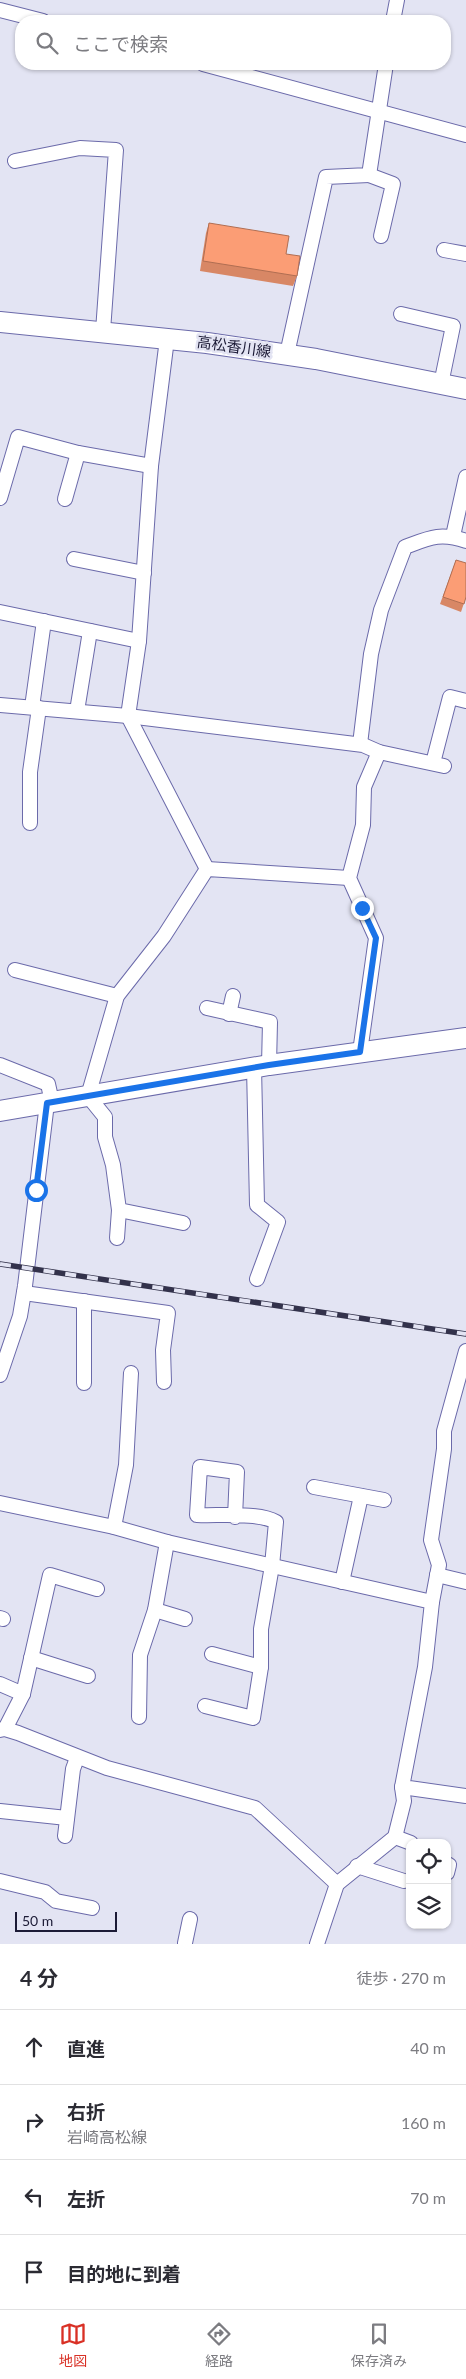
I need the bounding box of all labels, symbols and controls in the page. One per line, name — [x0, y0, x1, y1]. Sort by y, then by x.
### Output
search box — [15, 15, 451, 70]
icon: search — [33, 29, 61, 57]
text: ここで検索 — [73, 32, 168, 55]
street label: 高松香川線 — [196, 332, 273, 360]
route end — [351, 897, 374, 920]
route start — [25, 1179, 48, 1202]
map controls — [406, 1839, 451, 1929]
button: locate — [406, 1839, 451, 1884]
button: layers — [406, 1884, 451, 1929]
scale bar — [15, 1909, 118, 1932]
text: 50 m — [22, 1912, 53, 1929]
text: 4 分 — [20, 1965, 58, 1990]
text: 徒歩 · 270 m — [357, 1968, 446, 1987]
icon: ahead — [20, 2033, 48, 2061]
text: 直進 — [67, 2037, 105, 2060]
text: 40 m — [410, 2038, 446, 2057]
text: 右折 — [67, 2100, 105, 2123]
icon: right — [20, 2108, 48, 2136]
text: 160 m — [401, 2113, 446, 2132]
text: 岩崎高松線 — [67, 2127, 147, 2146]
icon: left — [20, 2183, 48, 2211]
text: 左折 — [67, 2187, 105, 2210]
text: 70 m — [410, 2188, 446, 2207]
icon: arrive — [20, 2258, 48, 2286]
text: 目的地に到着 — [67, 2262, 181, 2285]
tab: 地図 — [59, 2320, 87, 2370]
tab: 経路 — [205, 2320, 233, 2370]
tab: 保存済み — [351, 2320, 407, 2370]

